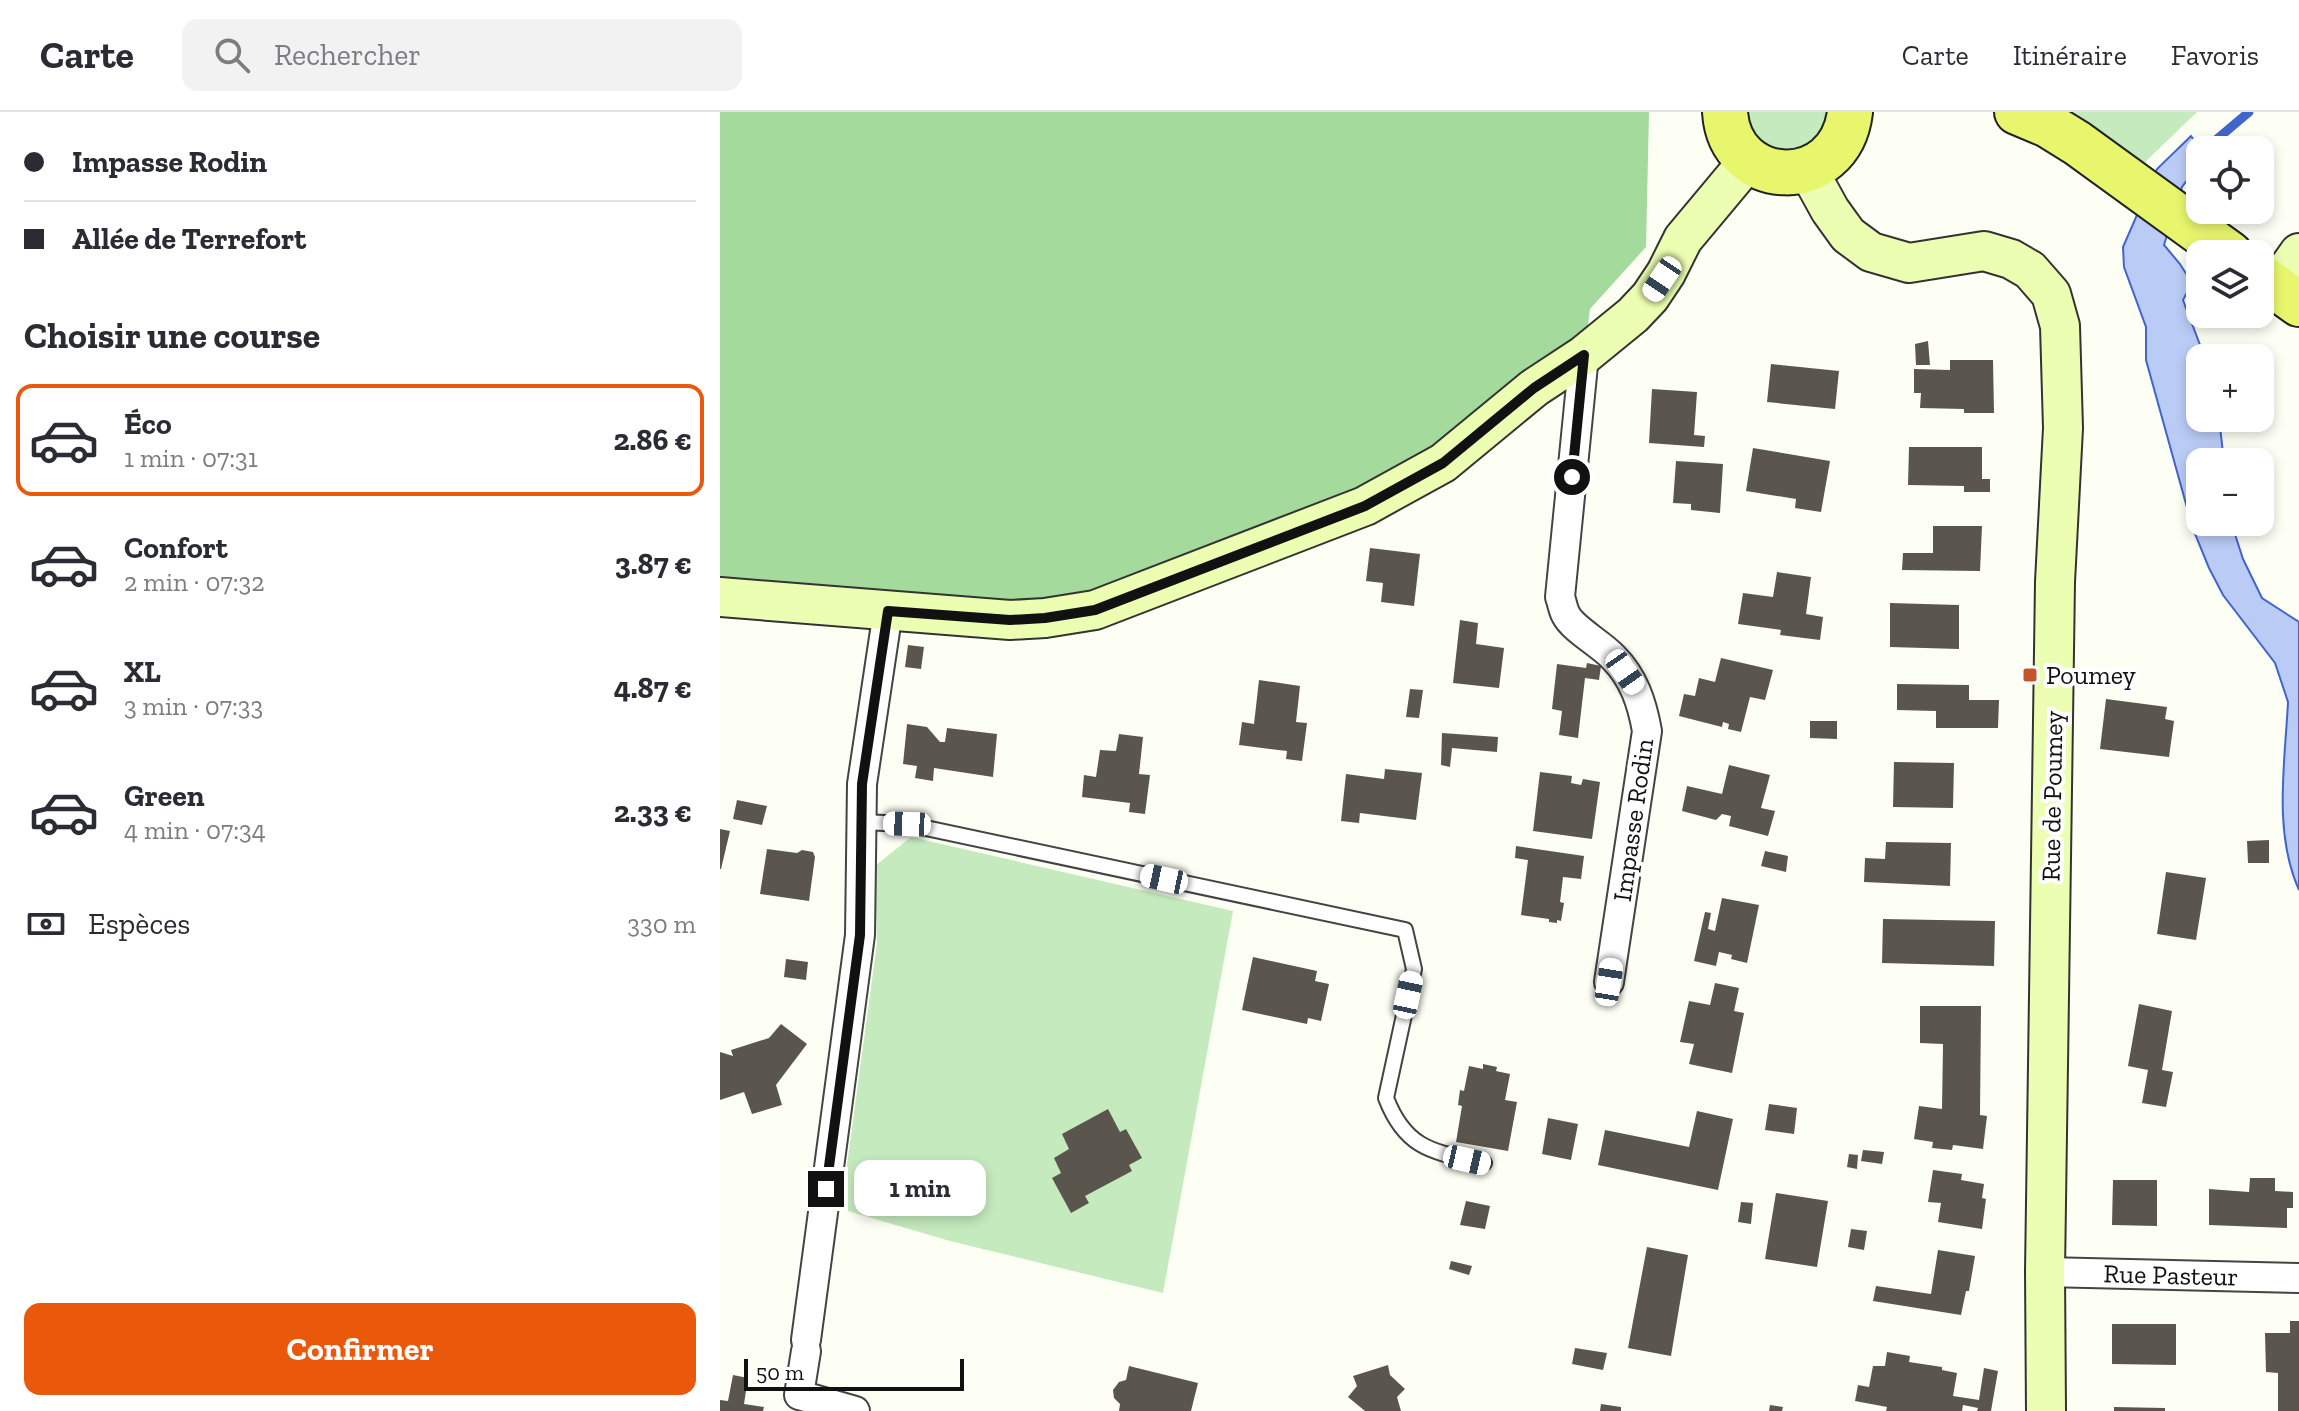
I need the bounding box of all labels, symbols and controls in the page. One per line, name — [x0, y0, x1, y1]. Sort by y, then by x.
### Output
search box — [182, 19, 742, 91]
text: Carte — [40, 32, 134, 78]
icon: search — [210, 33, 254, 77]
text: Rechercher — [274, 37, 421, 73]
text: Carte — [1902, 39, 1969, 72]
text: Itinéraire — [2013, 39, 2127, 72]
text: Favoris — [2171, 39, 2259, 72]
map controls — [2186, 136, 2274, 536]
button: locate — [2186, 136, 2274, 224]
text: Impasse Rodin — [72, 144, 267, 180]
text: Allée de Terrefort — [72, 221, 306, 257]
button: layers — [2186, 240, 2274, 328]
car — [1639, 252, 1685, 306]
text: Choisir une course — [24, 314, 320, 357]
button: + — [2186, 344, 2274, 432]
icon: car — [28, 404, 100, 476]
text: Éco — [124, 406, 172, 442]
text: 2.86 € — [613, 422, 692, 458]
text: 1 min · 07:31 — [124, 442, 258, 474]
button: − — [2186, 448, 2274, 536]
route start — [1554, 459, 1590, 495]
icon: car — [28, 528, 100, 600]
text: Confort — [124, 530, 228, 566]
text: 3.87 € — [615, 546, 692, 582]
text: 2 min · 07:32 — [124, 566, 265, 598]
car — [1601, 645, 1649, 699]
icon: car — [28, 652, 100, 724]
text: XL — [124, 654, 161, 690]
place label: Poumey — [2046, 659, 2136, 691]
marker: Poumey — [2021, 666, 2039, 684]
text: 4.87 € — [614, 670, 692, 706]
text: 3 min · 07:33 — [124, 690, 263, 722]
street label: Rue de Poumey — [2035, 710, 2070, 882]
street label: Impasse Rodin — [1606, 736, 1660, 903]
icon: car — [28, 776, 100, 848]
text: Green — [124, 778, 204, 814]
text: 2.33 € — [614, 794, 692, 830]
car — [883, 811, 931, 837]
text: 4 min · 07:34 — [124, 814, 266, 846]
car — [1138, 862, 1190, 896]
icon: cash — [24, 902, 68, 946]
text: Espèces — [88, 906, 190, 942]
text: 330 m — [627, 908, 696, 940]
car — [1593, 956, 1625, 1008]
car — [1391, 969, 1425, 1021]
car — [1441, 1143, 1493, 1177]
callout: 1 min — [854, 1161, 986, 1217]
route end — [808, 1171, 844, 1207]
text: 1 min — [889, 1172, 951, 1204]
street label: Rue Pasteur — [2103, 1257, 2239, 1293]
button: Confirmer — [24, 1303, 696, 1395]
scale bar — [744, 1355, 964, 1391]
text: 50 m — [756, 1359, 804, 1386]

